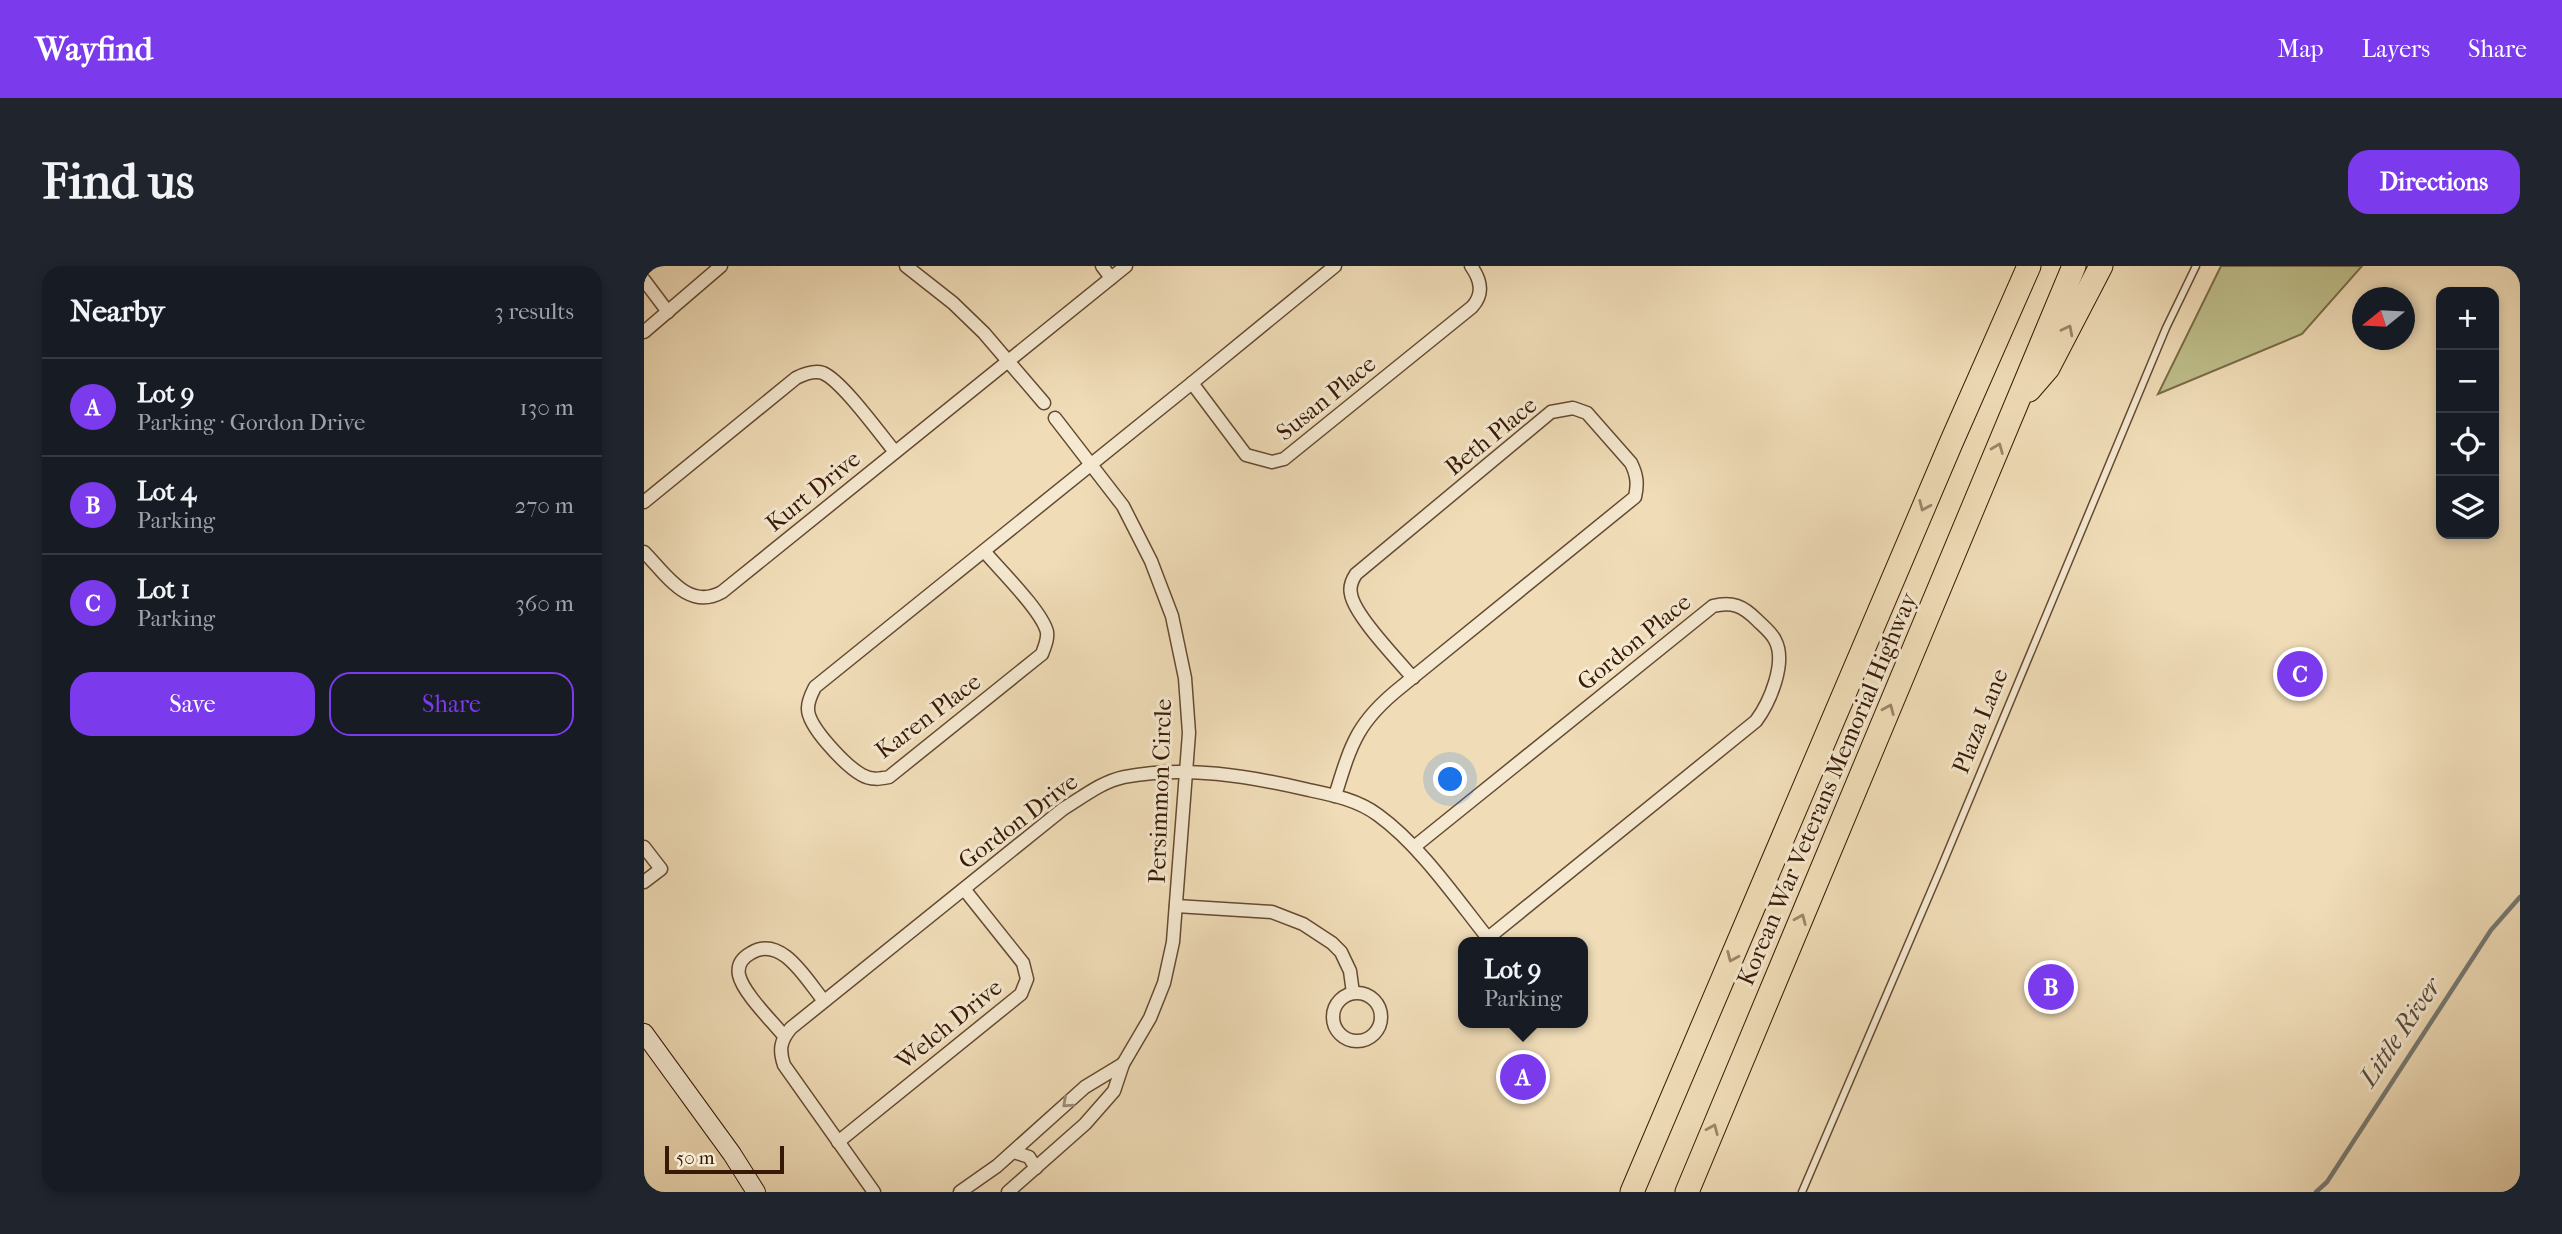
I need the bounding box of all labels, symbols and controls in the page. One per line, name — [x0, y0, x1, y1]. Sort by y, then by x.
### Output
text: Wayfind — [35, 30, 153, 69]
text: Map — [2278, 35, 2324, 63]
text: Layers — [2362, 35, 2430, 63]
text: Share — [2468, 35, 2527, 63]
button: Directions — [2348, 150, 2520, 214]
text: Find us — [42, 153, 194, 211]
north arrow — [2352, 287, 2415, 350]
map controls — [2436, 287, 2499, 539]
button: + — [2436, 287, 2499, 350]
text: Nearby — [70, 294, 165, 329]
text: 3 results — [494, 298, 574, 325]
one-way arrow — [2059, 325, 2073, 338]
street label: Susan Place — [1271, 349, 1381, 447]
button: − — [2436, 350, 2499, 413]
text: Lot 9 — [137, 378, 194, 409]
street label: Beth Place — [1440, 391, 1542, 481]
text: A — [86, 394, 100, 421]
text: 130 m — [520, 394, 574, 421]
text: Parking · Gordon Drive — [137, 409, 365, 436]
button: locate — [2436, 413, 2499, 476]
one-way arrow — [1989, 443, 2003, 455]
street label: Kurt Drive — [760, 444, 866, 538]
text: Lot 4 — [137, 476, 196, 507]
button: layers — [2436, 476, 2499, 539]
text: B — [86, 492, 100, 519]
text: 270 m — [514, 492, 574, 519]
one-way arrow — [1918, 499, 1932, 511]
text: Parking — [137, 507, 215, 534]
text: Lot 1 — [137, 574, 190, 605]
street label: Korean War Veterans Memorial Highway — [1731, 587, 1923, 990]
street label: Gordon Place — [1572, 588, 1696, 696]
text: C — [85, 590, 101, 617]
text: 360 m — [515, 590, 574, 617]
text: Parking — [137, 605, 215, 632]
pin: C — [2277, 648, 2323, 700]
street label: Plaza Lane — [1946, 664, 2014, 777]
street label: Karen Place — [870, 667, 986, 765]
button: Save — [70, 672, 315, 736]
button: Share — [329, 672, 574, 736]
street label: Persimmon Circle — [1143, 698, 1177, 884]
one-way arrow — [1881, 704, 1895, 716]
your location — [1433, 762, 1467, 796]
street label: Gordon Drive — [953, 767, 1083, 875]
one-way arrow — [1793, 914, 1807, 926]
popup — [1458, 937, 1588, 1028]
one-way arrow — [1726, 950, 1740, 963]
text: Lot 9 — [1484, 954, 1541, 985]
pin: B — [2028, 961, 2074, 1013]
water label: Little River — [2351, 970, 2449, 1094]
street label: Welch Drive — [890, 973, 1008, 1076]
text: Parking — [1484, 985, 1562, 1012]
pin: A — [1500, 1051, 1546, 1103]
one-way arrow — [1063, 1095, 1076, 1107]
one-way arrow — [1705, 1124, 1719, 1136]
scale bar — [665, 1143, 784, 1175]
text: 50 m — [676, 1147, 715, 1169]

